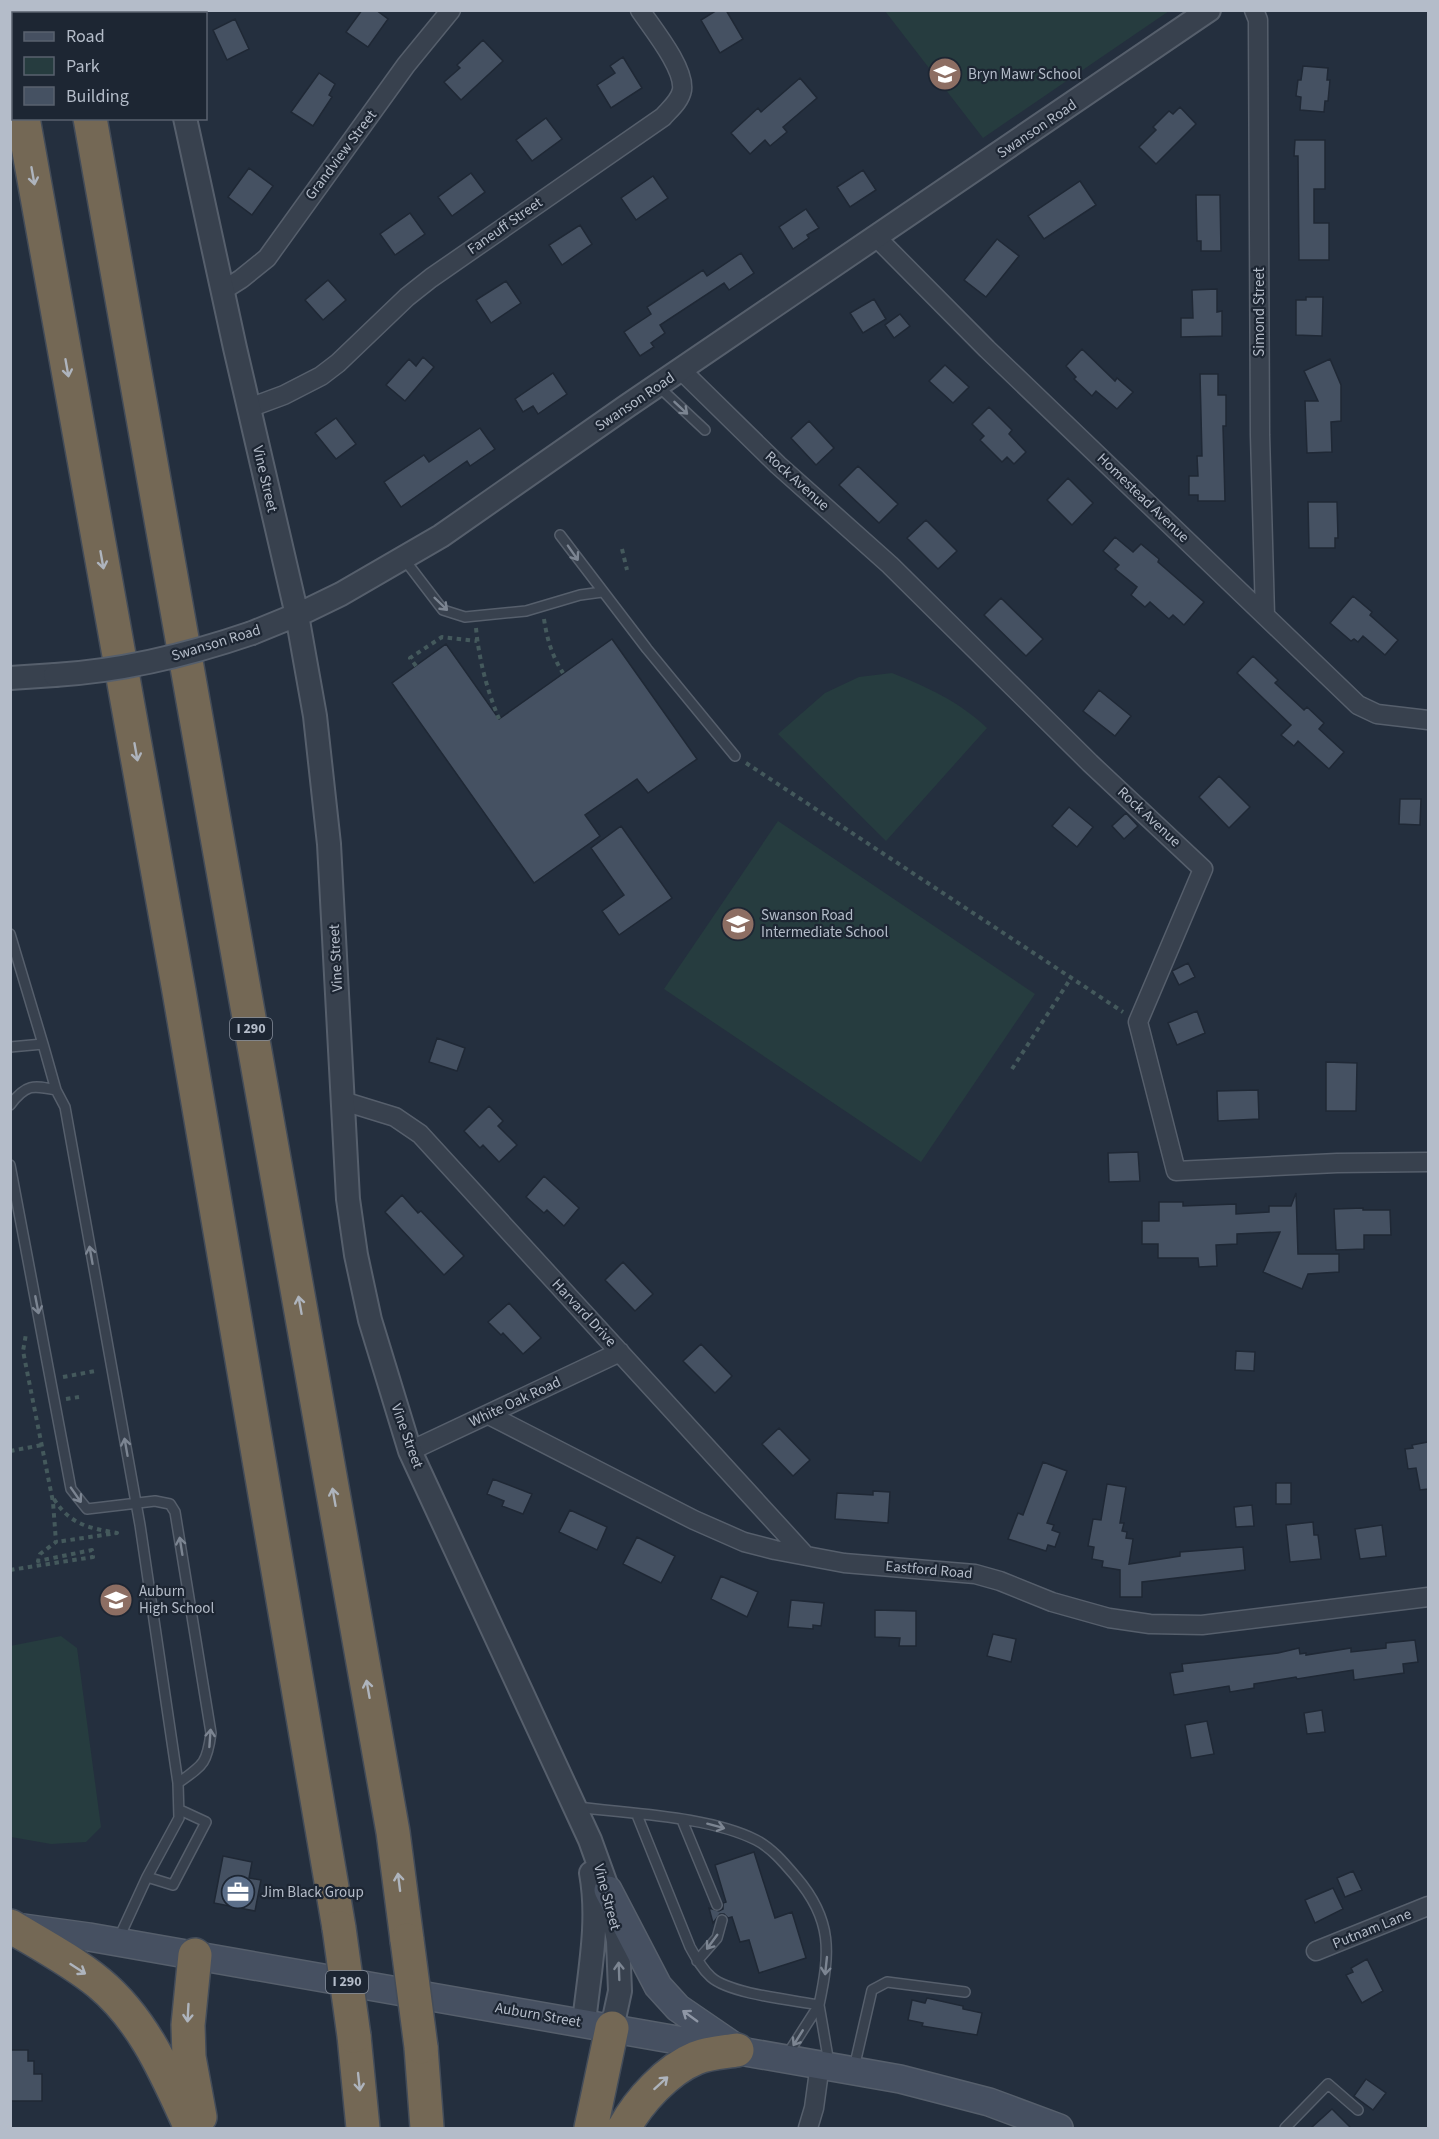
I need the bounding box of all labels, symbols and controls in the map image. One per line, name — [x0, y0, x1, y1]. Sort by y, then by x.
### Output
legend — [12, 12, 207, 120]
text: Road — [66, 24, 105, 49]
text: Park — [66, 54, 100, 79]
school or university icon: Bryn Mawr School — [927, 56, 963, 92]
place label: Bryn Mawr School — [968, 64, 1081, 85]
text: Building — [66, 84, 129, 109]
street label: Swanson Road — [993, 95, 1081, 163]
street label: Grandview Street — [300, 106, 382, 204]
one-way arrow — [28, 166, 39, 185]
street label: Faneuff Street — [463, 192, 547, 260]
street label: Simond Street — [1249, 267, 1270, 357]
one-way arrow — [62, 358, 73, 377]
street label: Swanson Road — [591, 368, 679, 436]
one-way arrow — [674, 401, 689, 415]
street label: Vine Street — [247, 444, 283, 514]
street label: Rock Avenue — [760, 446, 834, 516]
street label: Homestead Avenue — [1092, 448, 1194, 548]
one-way arrow — [567, 544, 579, 560]
one-way arrow — [97, 550, 108, 569]
one-way arrow — [433, 596, 448, 611]
street label: Swanson Road — [169, 619, 263, 667]
one-way arrow — [131, 742, 142, 761]
street label: Rock Avenue — [1113, 782, 1185, 852]
place label: Swanson Road Intermediate School — [761, 905, 888, 943]
school or university icon: Swanson Road Intermediate School — [720, 906, 756, 942]
street label: Vine Street — [324, 924, 348, 992]
road number: I 290 — [230, 1018, 272, 1040]
one-way arrow — [86, 1245, 97, 1265]
street label: Harvard Drive — [547, 1274, 621, 1352]
one-way arrow — [32, 1295, 43, 1315]
one-way arrow — [294, 1296, 305, 1315]
street label: White Oak Road — [466, 1372, 564, 1432]
street label: Vine Street — [386, 1401, 428, 1471]
one-way arrow — [120, 1437, 131, 1457]
one-way arrow — [70, 1487, 82, 1503]
one-way arrow — [328, 1488, 339, 1507]
one-way arrow — [175, 1536, 186, 1556]
street label: Eastford Road — [885, 1556, 973, 1584]
place label: Auburn High School — [139, 1581, 214, 1619]
school or university icon: Auburn High School — [98, 1582, 134, 1618]
one-way arrow — [362, 1680, 373, 1699]
one-way arrow — [205, 1729, 216, 1749]
one-way arrow — [706, 1821, 725, 1832]
street label: Vine Street — [588, 1862, 626, 1932]
one-way arrow — [394, 1872, 405, 1892]
office icon: Jim Black Group — [220, 1874, 256, 1910]
place label: Jim Black Group — [261, 1882, 364, 1903]
street label: Putnam Lane — [1329, 1904, 1415, 1954]
one-way arrow — [706, 1934, 719, 1950]
one-way arrow — [820, 1956, 831, 1976]
one-way arrow — [614, 1961, 625, 1981]
one-way arrow — [69, 1963, 85, 1975]
road number: I 290 — [326, 1971, 368, 1993]
street label: Auburn Street — [494, 1997, 582, 2033]
one-way arrow — [183, 2003, 194, 2023]
one-way arrow — [682, 2010, 698, 2022]
one-way arrow — [791, 2029, 803, 2046]
one-way arrow — [354, 2072, 365, 2092]
one-way arrow — [653, 2077, 669, 2090]

